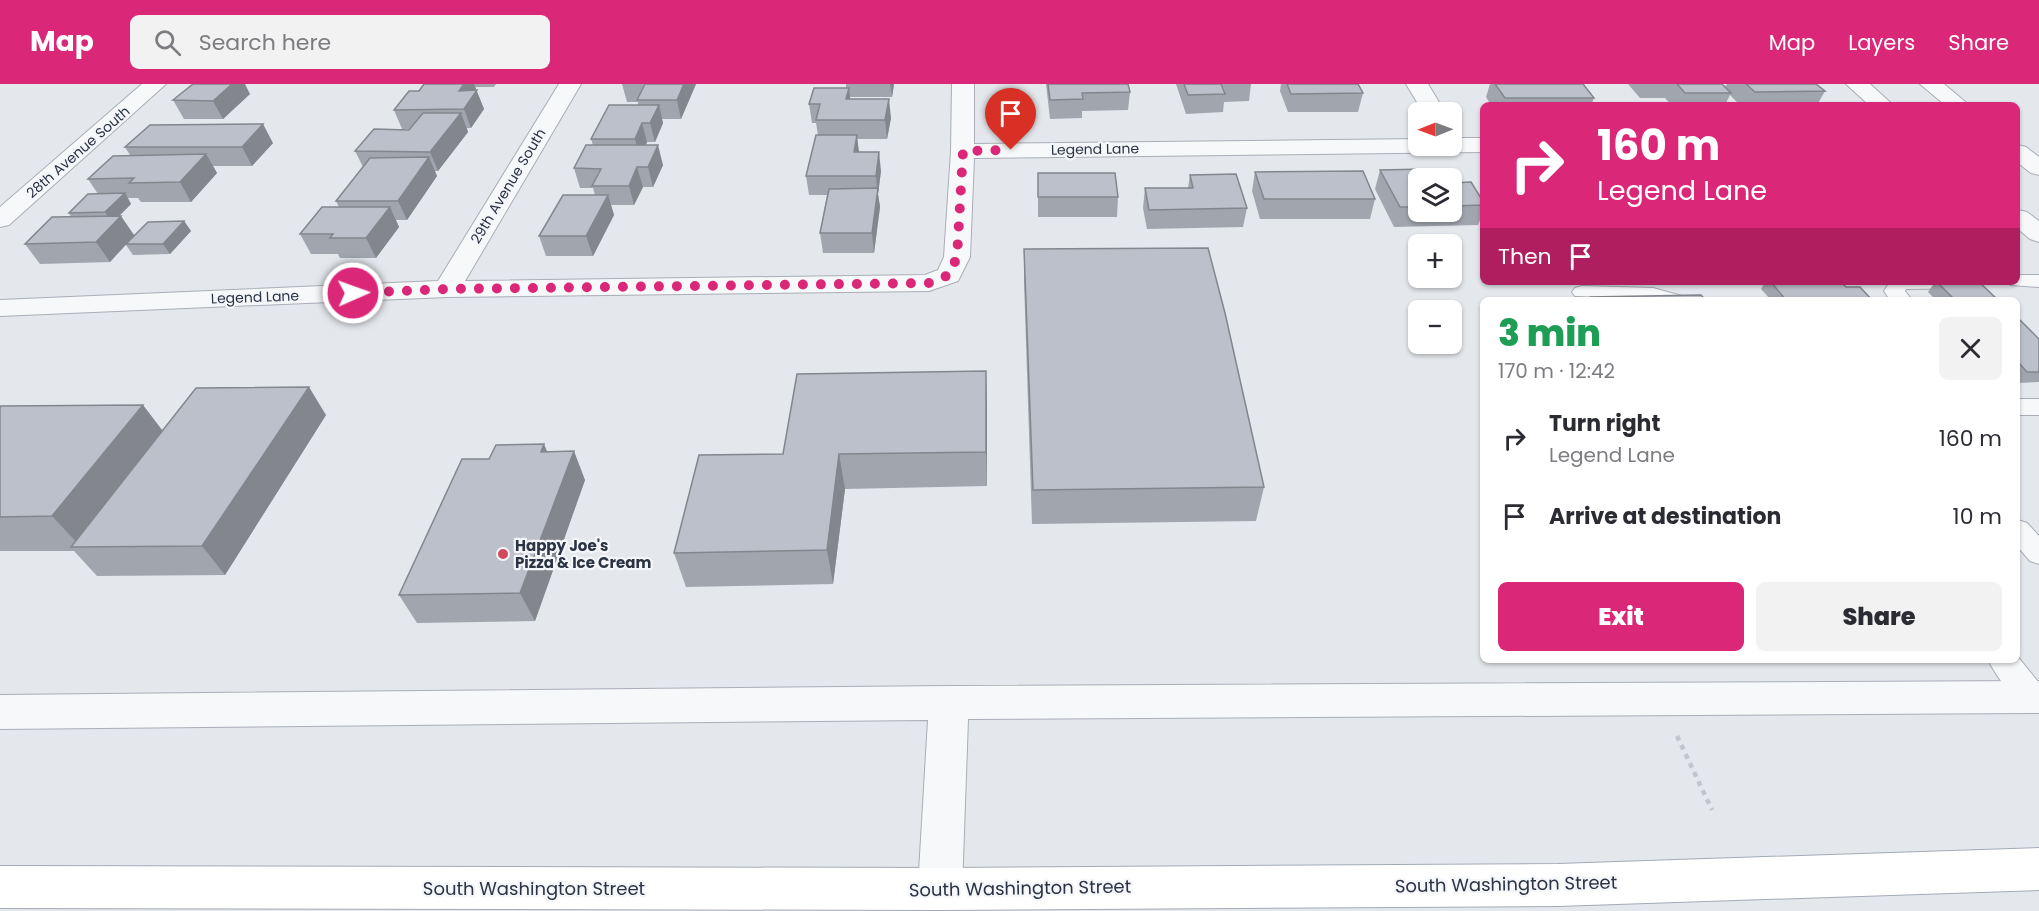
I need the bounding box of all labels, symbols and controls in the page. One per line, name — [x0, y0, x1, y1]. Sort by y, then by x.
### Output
search box — [130, 15, 550, 69]
text: Map — [30, 22, 94, 61]
icon: search — [151, 26, 184, 59]
text: Search here — [199, 27, 331, 58]
text: Map — [1769, 28, 1815, 57]
text: Layers — [1848, 28, 1915, 57]
text: Share — [1948, 28, 2009, 57]
pin — [985, 88, 1036, 150]
icon: arrive — [994, 97, 1027, 130]
street label: 28th Avenue South — [22, 101, 134, 203]
north arrow — [1408, 102, 1462, 156]
map controls — [1408, 102, 1462, 354]
text: 160 m — [1597, 116, 1720, 175]
street label: 29th Avenue South — [466, 125, 550, 247]
icon: right — [1498, 126, 1576, 204]
street label: Legend Lane — [1051, 138, 1140, 160]
button: layers — [1408, 168, 1462, 222]
text: Legend Lane — [1597, 172, 1767, 209]
button: + — [1408, 234, 1462, 288]
icon: arrive — [1564, 240, 1597, 273]
text: Then — [1498, 241, 1552, 272]
position arrow — [321, 261, 385, 325]
street label: Legend Lane — [211, 285, 300, 309]
button: − — [1408, 300, 1462, 354]
text: 3 min — [1498, 308, 1601, 359]
button: close — [1939, 317, 2002, 380]
text: 170 m · 12:42 — [1498, 357, 1615, 385]
text: Turn right — [1549, 408, 1660, 439]
icon: right — [1498, 422, 1531, 455]
text: 160 m — [1939, 423, 2002, 454]
text: Legend Lane — [1549, 441, 1675, 469]
icon: arrive — [1498, 500, 1531, 533]
text: Arrive at destination — [1549, 501, 1781, 532]
text: 10 m — [1953, 501, 2002, 532]
place label: Happy Joe's Pizza & Ice Cream — [515, 535, 651, 573]
marker: Happy Joe's Pizza & Ice Cream — [496, 547, 510, 561]
button: Exit — [1498, 582, 1744, 651]
button: Share — [1756, 582, 2002, 651]
street label: South Washington Street — [1395, 870, 1617, 898]
street label: South Washington Street — [909, 874, 1131, 902]
street label: South Washington Street — [423, 876, 645, 901]

